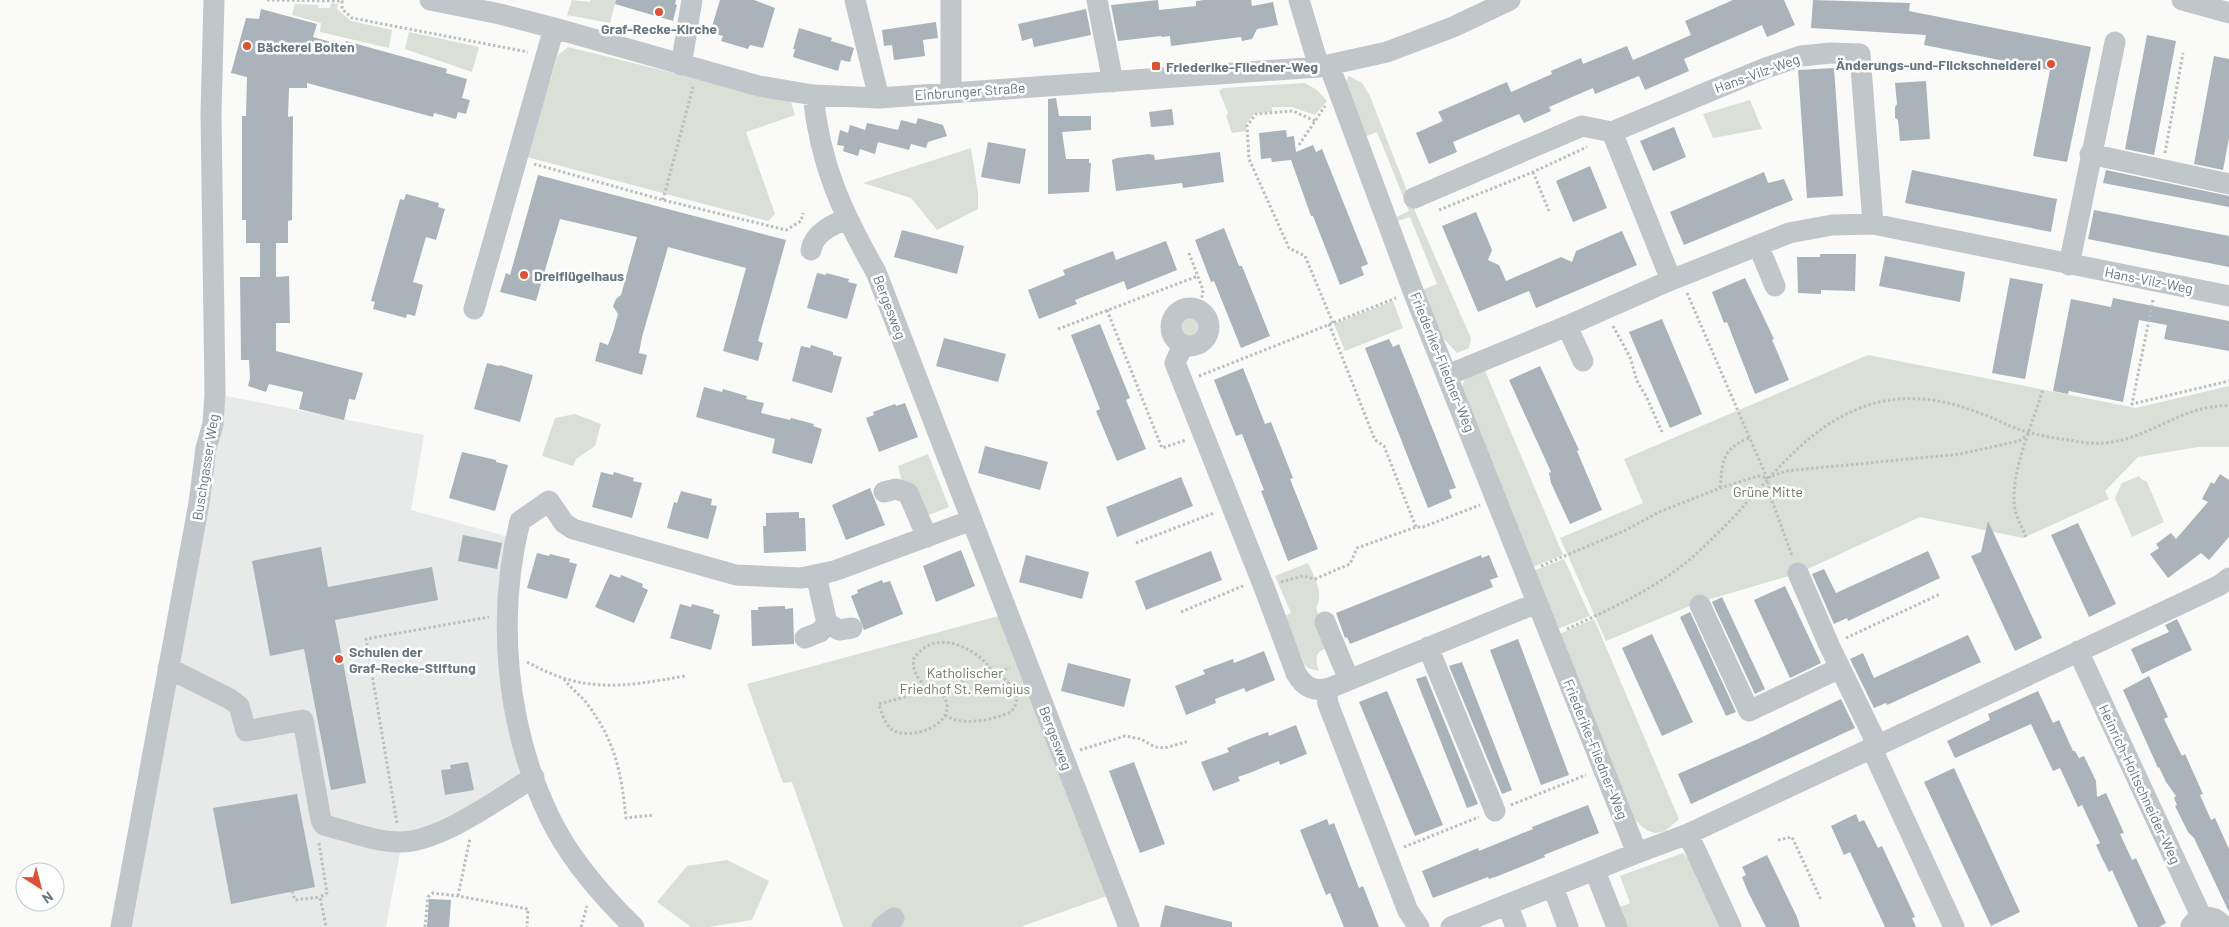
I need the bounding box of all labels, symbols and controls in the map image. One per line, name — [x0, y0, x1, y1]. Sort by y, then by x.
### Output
marker: Graf-Recke-Kirche — [653, 6, 665, 18]
place label: Graf-Recke-Kirche — [601, 20, 717, 37]
place label: Bäckerei Bolten — [257, 38, 355, 55]
marker: Bäckerei Bolten — [241, 40, 253, 52]
street label: Hans-Vilz-Weg — [1712, 50, 1802, 96]
place label: Änderungs-und-Flickschneiderei — [1836, 56, 2041, 73]
place label: Friederike-Fliedner-Weg — [1166, 58, 1318, 75]
marker: Änderungs-und-Flickschneiderei — [2045, 58, 2057, 70]
marker: Friederike-Fliedner-Weg — [1150, 60, 1162, 72]
street label: Einbrunger Straße — [914, 79, 1026, 103]
street label: Hans-Vilz-Weg — [2103, 263, 2195, 297]
place label: Dreiflügelhaus — [534, 267, 624, 284]
marker: Dreiflügelhaus — [518, 269, 530, 281]
street label: Bergesweg — [870, 273, 910, 341]
street label: Friederike-Fliedner-Weg — [1407, 290, 1479, 434]
street label: Buschgasser Weg — [188, 413, 222, 521]
park label: Grüne Mitte — [1733, 483, 1803, 500]
place label: Schulen der Graf-Recke-Stiftung — [349, 643, 476, 676]
marker: Schulen der Graf-Recke-Stiftung — [333, 653, 345, 665]
park label: Katholischer Friedhof St. Remigius — [900, 664, 1031, 697]
street label: Friederike-Fliedner-Weg — [1560, 677, 1632, 821]
street label: Heinrich-Holtschneider-Weg — [2096, 702, 2184, 866]
street label: Bergesweg — [1036, 704, 1076, 772]
north arrow — [15, 862, 65, 912]
text: N — [39, 888, 57, 908]

